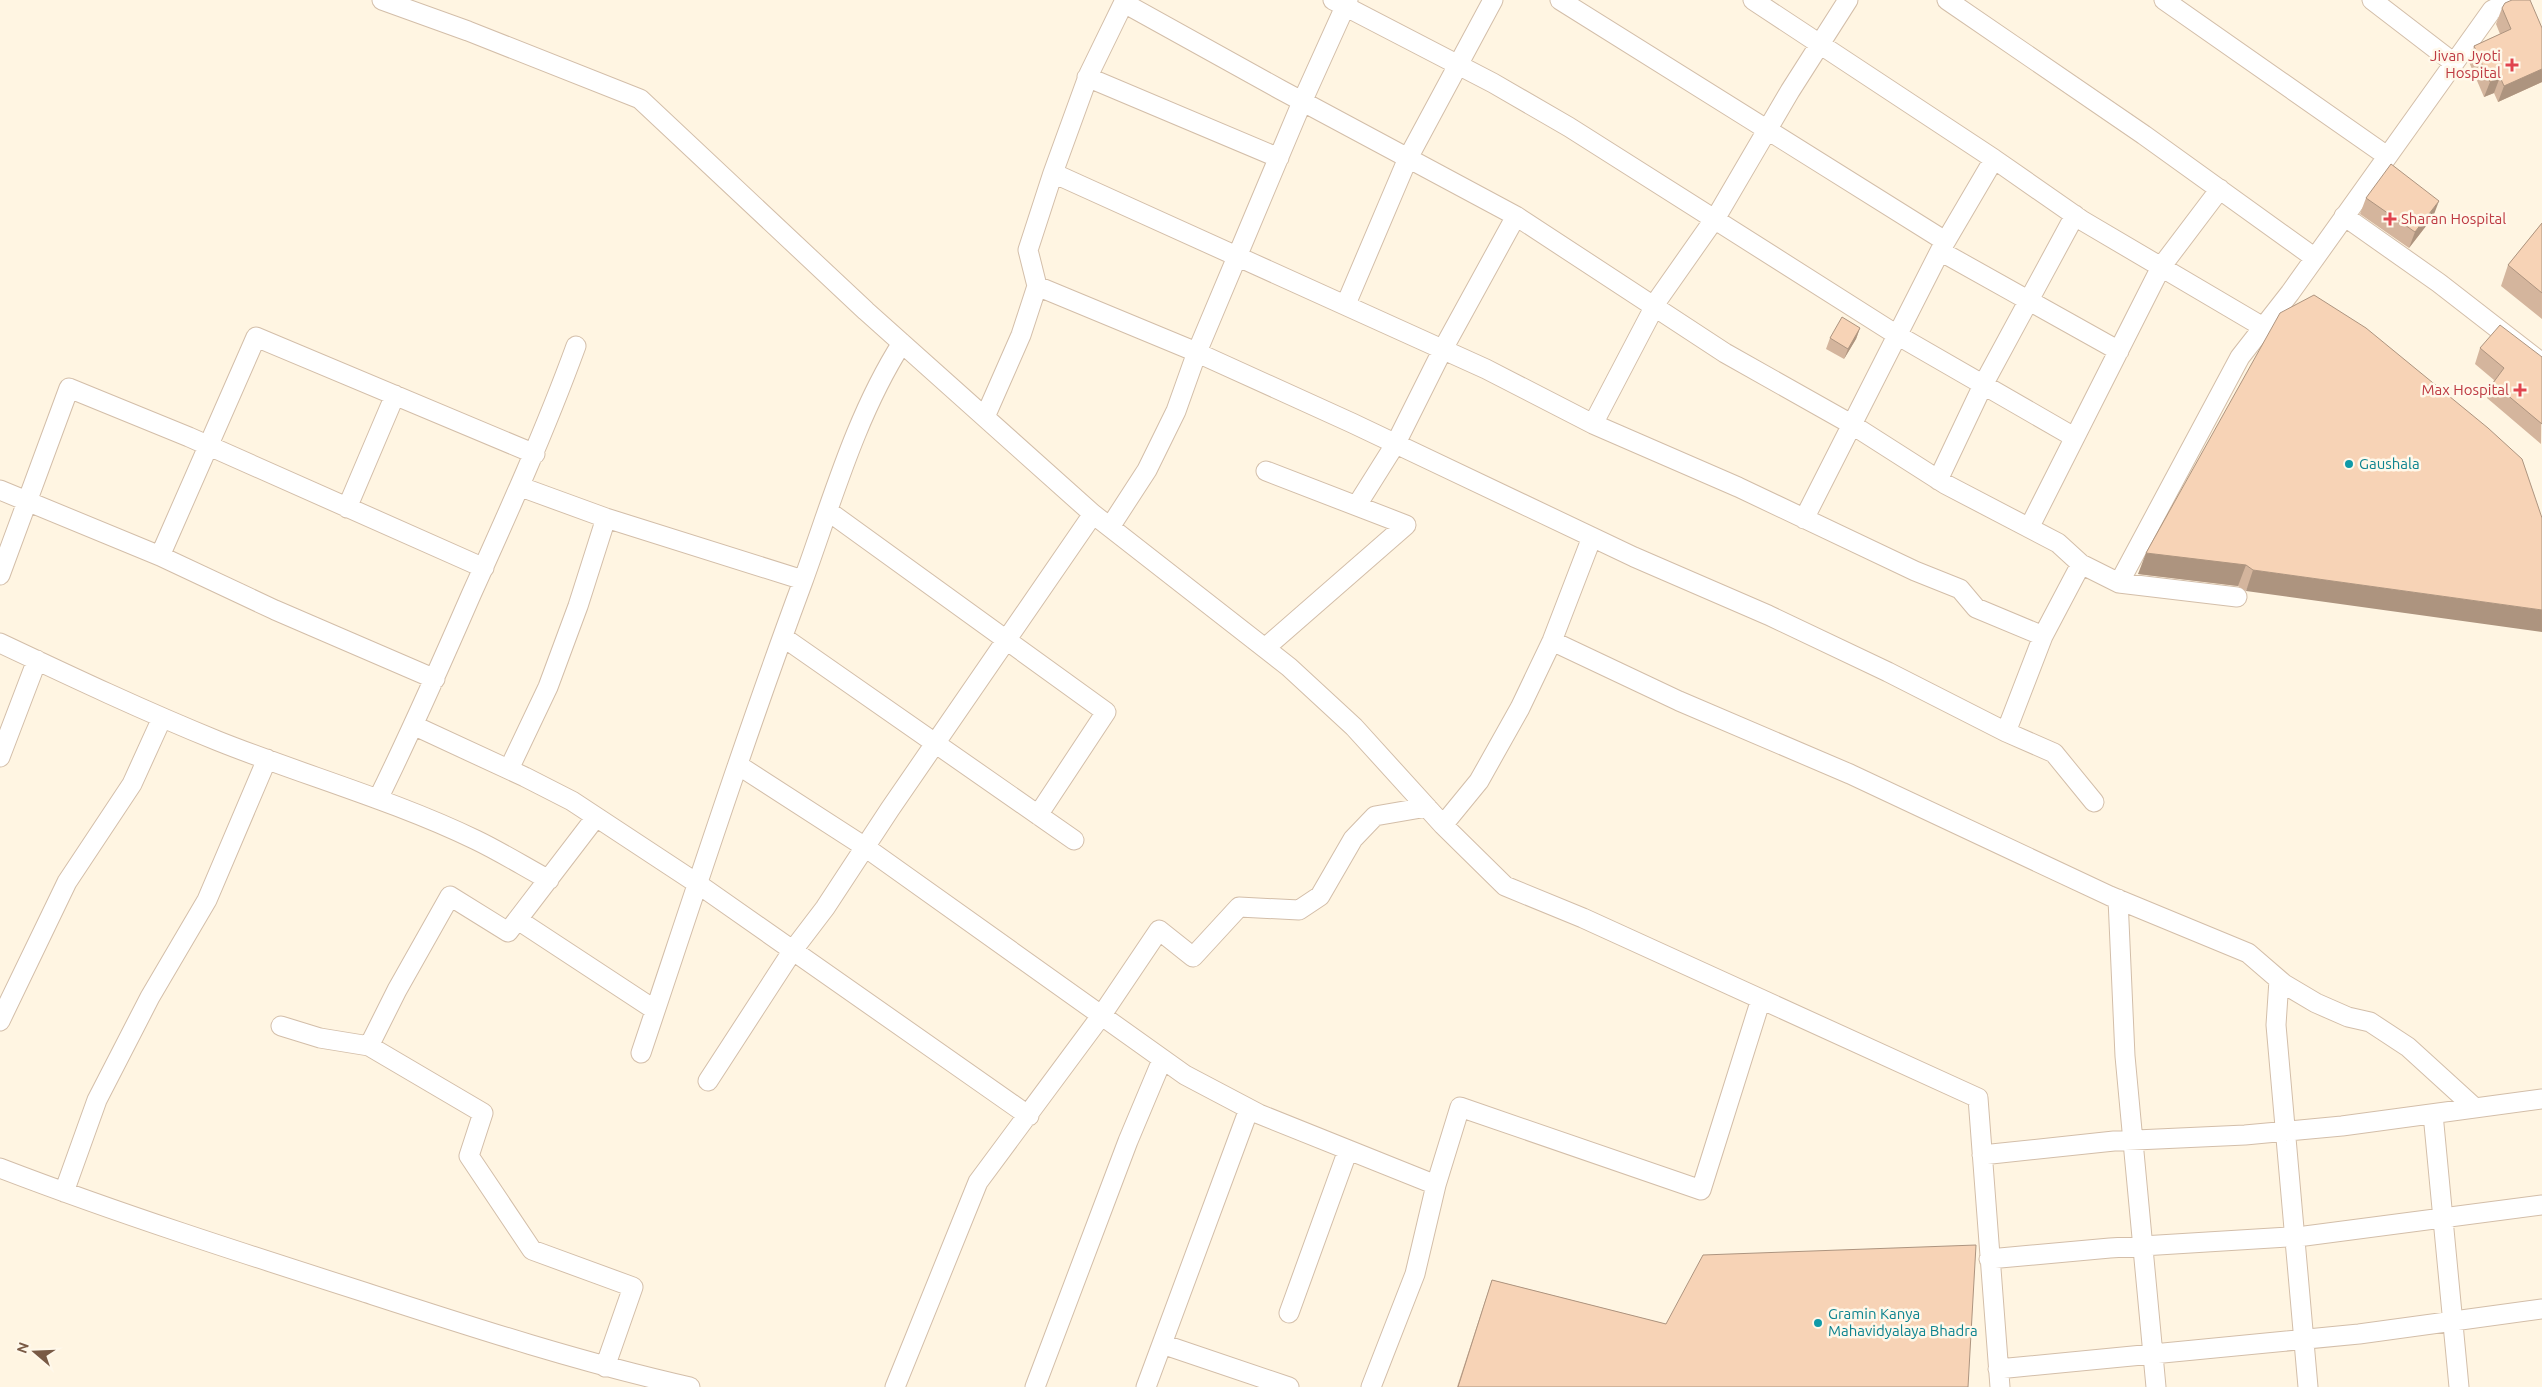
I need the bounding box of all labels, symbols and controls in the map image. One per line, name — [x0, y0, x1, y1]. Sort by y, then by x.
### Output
place label: Jivan Jyoti Hospital — [2430, 47, 2501, 81]
marker: Jivan Jyoti Hospital — [2505, 58, 2519, 72]
place label: Sharan Hospital — [2401, 210, 2506, 227]
marker: Sharan Hospital — [2383, 212, 2397, 226]
place label: Max Hospital — [2422, 381, 2509, 398]
marker: Max Hospital — [2513, 383, 2527, 397]
place label: Gaushala — [2359, 455, 2420, 472]
marker: Gaushala — [2343, 458, 2355, 470]
place label: Gramin Kanya Mahavidyalaya Bhadra — [1828, 1305, 1978, 1339]
marker: Gramin Kanya Mahavidyalaya Bhadra — [1812, 1317, 1824, 1329]
north arrow — [10, 1327, 60, 1377]
text: N — [13, 1340, 32, 1355]

